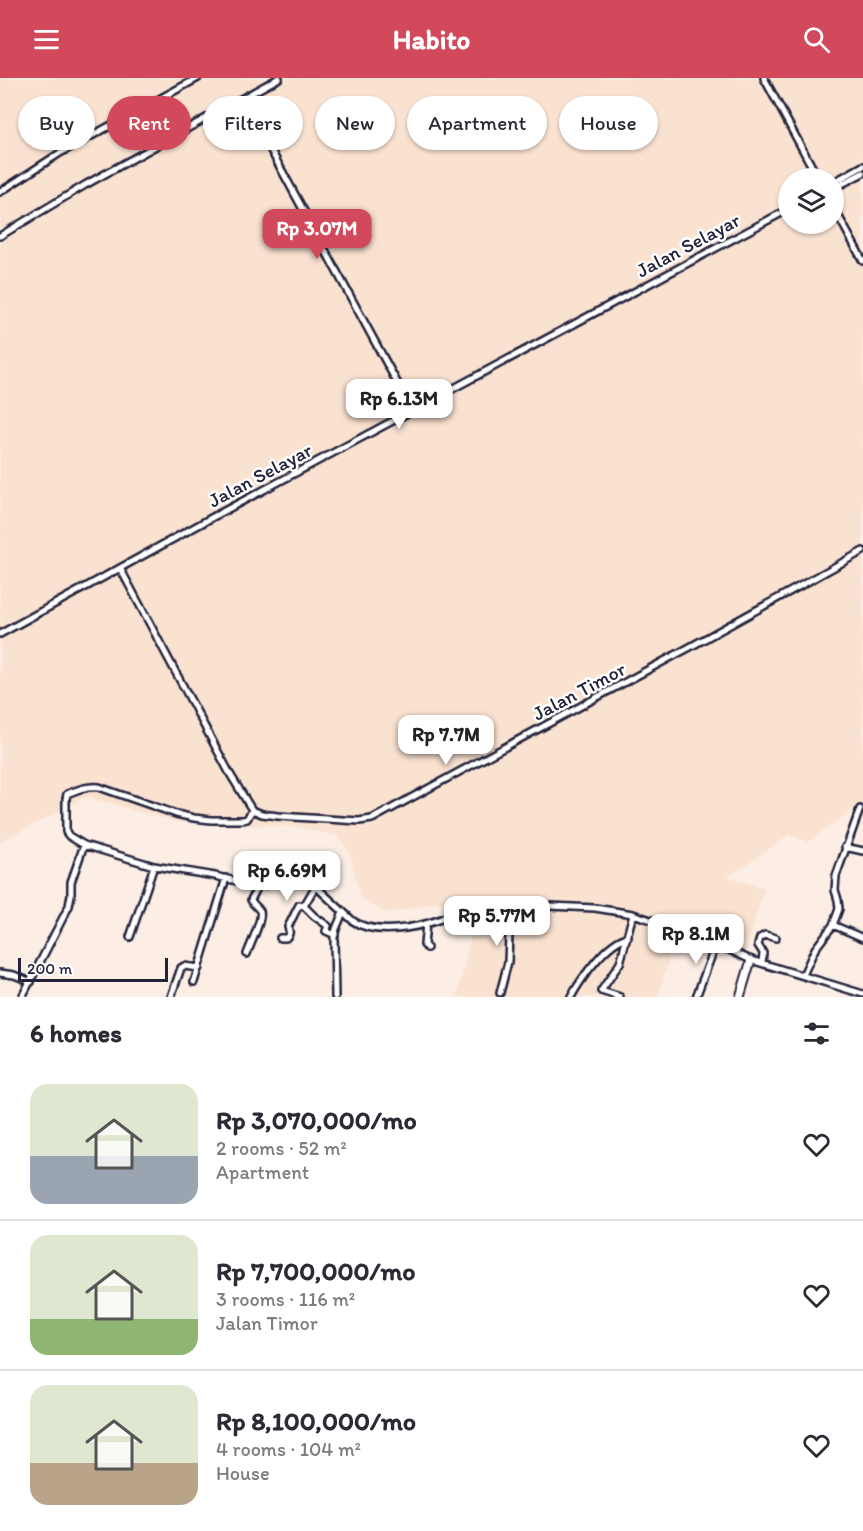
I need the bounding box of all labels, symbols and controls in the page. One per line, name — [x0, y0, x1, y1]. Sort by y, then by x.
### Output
icon: menu — [30, 23, 63, 56]
text: Habito — [393, 23, 470, 56]
icon: search — [800, 23, 833, 56]
chip: Buy — [18, 96, 95, 150]
chip: Rent — [107, 96, 191, 150]
chip: Filters — [203, 96, 303, 150]
chip: New — [315, 96, 395, 150]
chip: Apartment — [407, 96, 547, 150]
chip: House — [559, 96, 658, 150]
map controls — [778, 168, 844, 234]
button: layers — [778, 168, 844, 234]
street label: Jalan Selayar — [632, 207, 744, 282]
pin: Rp 3.07M — [255, 209, 379, 260]
text: Rp 3.07M — [277, 216, 357, 240]
pin: Rp 6.13M — [337, 379, 461, 430]
text: Rp 6.13M — [360, 386, 438, 410]
street label: Jalan Selayar — [204, 437, 316, 512]
street label: Jalan Timor — [528, 656, 630, 725]
pin: Rp 7.7M — [391, 715, 501, 766]
text: Rp 7.7M — [412, 722, 480, 746]
pin: Rp 6.69M — [225, 851, 349, 902]
text: Rp 6.69M — [247, 858, 327, 882]
pin: Rp 5.77M — [435, 896, 559, 947]
text: Rp 5.77M — [458, 903, 536, 927]
pin: Rp 8.1M — [641, 914, 751, 965]
text: Rp 8.1M — [662, 921, 730, 945]
scale bar — [18, 955, 168, 982]
text: 200 m — [27, 959, 72, 978]
text: 6 homes — [30, 1017, 122, 1049]
icon: filters — [800, 1017, 833, 1050]
text: Rp 3,070,000/mo — [216, 1104, 417, 1136]
icon: home — [78, 1108, 150, 1180]
icon: heart — [800, 1128, 833, 1161]
text: 2 rooms · 52 m² — [216, 1136, 347, 1160]
text: Apartment — [216, 1160, 309, 1184]
text: Rp 7,700,000/mo — [216, 1255, 416, 1287]
icon: home — [78, 1259, 150, 1331]
icon: heart — [800, 1279, 833, 1312]
text: 3 rooms · 116 m² — [216, 1287, 355, 1311]
text: Jalan Timor — [216, 1311, 318, 1335]
text: Rp 8,100,000/mo — [216, 1405, 416, 1437]
icon: home — [78, 1409, 150, 1481]
icon: heart — [800, 1429, 833, 1462]
text: 4 rooms · 104 m² — [216, 1437, 361, 1461]
text: House — [216, 1461, 270, 1485]

